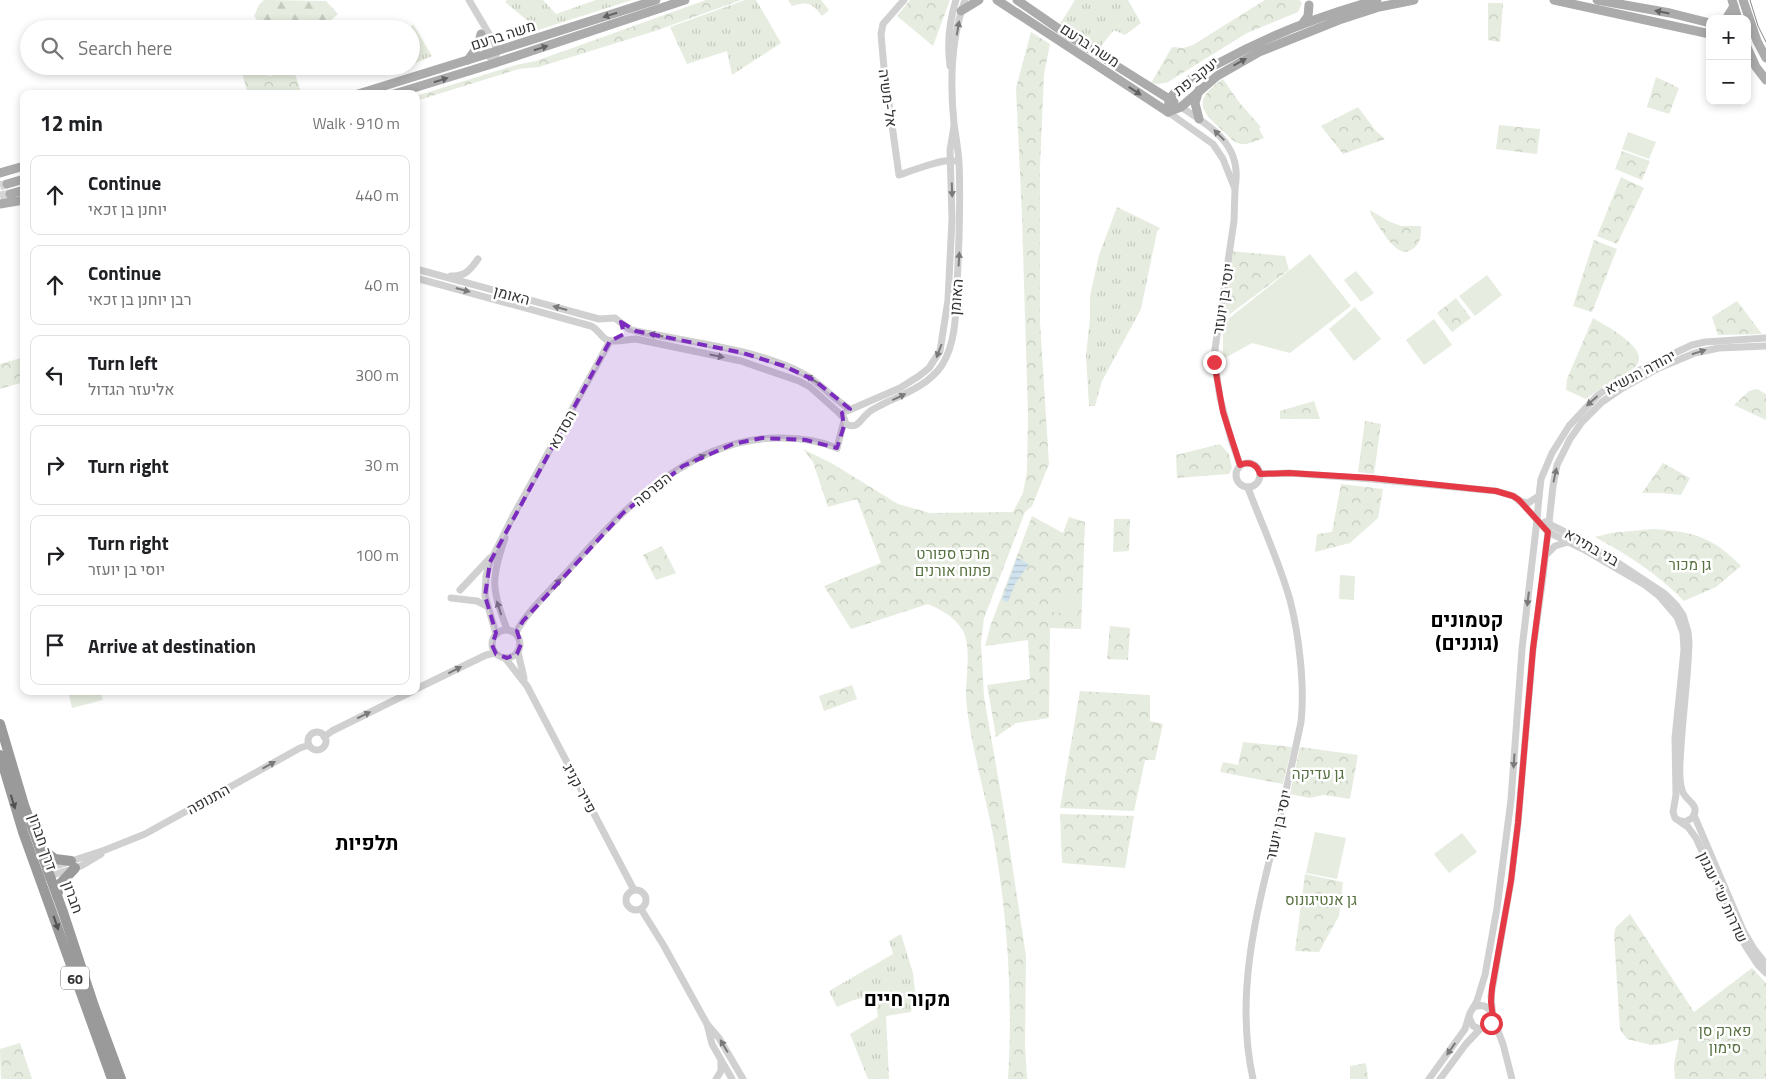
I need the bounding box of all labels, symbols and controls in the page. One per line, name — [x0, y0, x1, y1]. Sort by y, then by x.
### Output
one-way arrow — [1654, 7, 1670, 15]
one-way arrow — [602, 11, 617, 19]
street label: משה ברעם — [468, 14, 538, 56]
map controls — [1706, 15, 1751, 105]
button: + — [1706, 15, 1751, 60]
street label: משה ברעם — [1056, 17, 1124, 73]
search box — [20, 20, 420, 75]
one-way arrow — [954, 20, 962, 36]
text: Search here — [78, 33, 172, 62]
icon: search — [38, 34, 66, 62]
one-way arrow — [534, 43, 549, 51]
street label: יעקב פת — [1168, 51, 1224, 101]
one-way arrow — [1233, 57, 1247, 66]
button: − — [1706, 60, 1751, 105]
street label: אל-משיה — [873, 67, 903, 129]
one-way arrow — [433, 75, 448, 83]
one-way arrow — [1129, 86, 1142, 95]
text: 12 min — [40, 107, 103, 139]
text: Walk · 910 m — [312, 111, 400, 135]
one-way arrow — [1213, 129, 1225, 141]
text: Continue — [88, 168, 161, 197]
icon: ahead — [41, 181, 69, 209]
one-way arrow — [948, 182, 956, 198]
text: 440 m — [355, 183, 399, 207]
text: יוחנן בן זכאי — [88, 197, 167, 221]
one-way arrow — [955, 250, 963, 266]
text: Continue — [88, 258, 161, 287]
street label: יוסי בן יועזר — [1206, 262, 1240, 336]
icon: ahead — [41, 271, 69, 299]
text: 40 m — [364, 273, 399, 297]
street label: האומן — [943, 278, 969, 316]
street label: האומן — [491, 279, 533, 311]
text: רבן יוחנן בן זכאי — [88, 287, 191, 311]
one-way arrow — [456, 287, 471, 295]
one-way arrow — [552, 304, 567, 312]
one-way arrow — [649, 331, 664, 339]
one-way arrow — [935, 344, 943, 359]
street label: יהודה הנשיא — [1600, 344, 1680, 400]
text: Turn left — [88, 348, 158, 377]
one-way arrow — [1692, 348, 1707, 356]
route end — [1203, 351, 1226, 374]
one-way arrow — [709, 352, 725, 360]
icon: left — [41, 361, 69, 389]
text: 300 m — [355, 363, 399, 387]
one-way arrow — [805, 374, 818, 384]
text: אליעזר הגדול — [88, 377, 174, 401]
one-way arrow — [892, 393, 906, 401]
one-way arrow — [1586, 395, 1598, 407]
street label: הסדנא — [542, 405, 582, 453]
icon: right — [41, 451, 69, 479]
text: Turn right — [88, 451, 169, 480]
text: 30 m — [364, 453, 399, 477]
one-way arrow — [692, 454, 706, 462]
street label: הפרסה — [628, 466, 676, 512]
one-way arrow — [1552, 466, 1560, 482]
street label: בני בתירא — [1560, 522, 1624, 572]
text: Turn right — [88, 528, 169, 557]
icon: right — [41, 541, 69, 569]
park label: מרכז ספורט פתוח אורנים — [915, 542, 991, 582]
text: 100 m — [355, 543, 399, 567]
park label: גן מכור — [1669, 553, 1712, 576]
text: יוסי בן יועזר — [88, 557, 165, 581]
one-way arrow — [550, 578, 561, 591]
one-way arrow — [1524, 592, 1532, 608]
one-way arrow — [495, 600, 503, 615]
district label: קטמונים (גוננים) — [1430, 604, 1504, 658]
icon: arrive — [41, 631, 69, 659]
text: Arrive at destination — [88, 631, 256, 660]
one-way arrow — [448, 666, 462, 674]
one-way arrow — [357, 711, 371, 719]
one-way arrow — [1509, 754, 1517, 770]
street label: פייר קניג — [557, 759, 603, 817]
one-way arrow — [262, 761, 275, 770]
park label: גן עדיקה — [1292, 762, 1344, 785]
street label: התנופה — [182, 778, 234, 820]
street label: יוסי בן יועזר — [1259, 787, 1297, 863]
one-way arrow — [10, 795, 17, 810]
street label: דרך חברון — [23, 810, 64, 874]
district label: תלפיות — [336, 827, 398, 858]
street label: שדרות ש"י עגנון — [1692, 848, 1754, 946]
street label: חברון — [57, 878, 89, 916]
park label: גן אנטיגונוס — [1285, 888, 1357, 911]
one-way arrow — [52, 916, 60, 931]
road number: 60 — [61, 966, 89, 990]
district label: מקור חיים — [864, 983, 950, 1014]
route start — [1480, 1012, 1503, 1035]
park label: פארק סן סימון — [1699, 1019, 1751, 1059]
one-way arrow — [719, 1040, 728, 1053]
one-way arrow — [1446, 1042, 1456, 1056]

